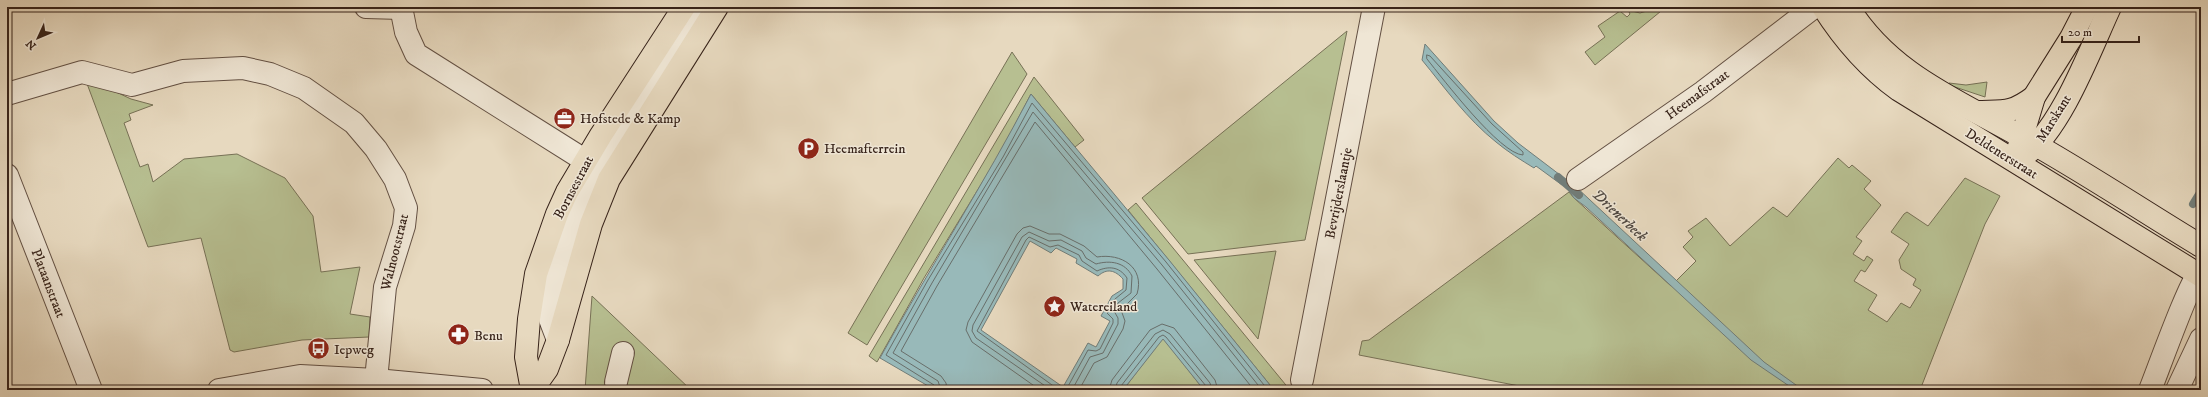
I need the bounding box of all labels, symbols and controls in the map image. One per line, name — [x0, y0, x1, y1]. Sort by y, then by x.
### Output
north arrow — [18, 18, 58, 58]
scale bar — [2062, 18, 2139, 44]
text: 20 m — [2068, 25, 2092, 40]
text: N — [23, 36, 40, 52]
street label: Heemafstraat — [1662, 65, 1734, 124]
street label: Marskant — [2032, 91, 2076, 146]
office icon: Hofstede & Kamp — [551, 105, 577, 131]
place label: Hofstede & Kamp — [580, 110, 681, 128]
street label: Deldenerstraat — [1962, 124, 2042, 184]
parking icon: Heemafterrein — [796, 135, 822, 161]
place label: Heemafterrein — [824, 140, 906, 158]
street label: Bevrijderslaantje — [1321, 146, 1357, 240]
street label: Bornsestraat — [550, 152, 598, 222]
water label: Drienerbeek — [1588, 185, 1652, 246]
street label: Walnootstraat — [377, 212, 413, 293]
street label: Plataanstraat — [27, 246, 70, 321]
place icon: Watereiland — [1041, 293, 1067, 319]
place label: Watereiland — [1069, 298, 1137, 316]
pharmacy icon: Benu — [445, 322, 471, 348]
place label: Benu — [474, 327, 503, 345]
bus stop icon: Iepweg — [305, 336, 331, 362]
place label: Iepweg — [334, 341, 374, 359]

